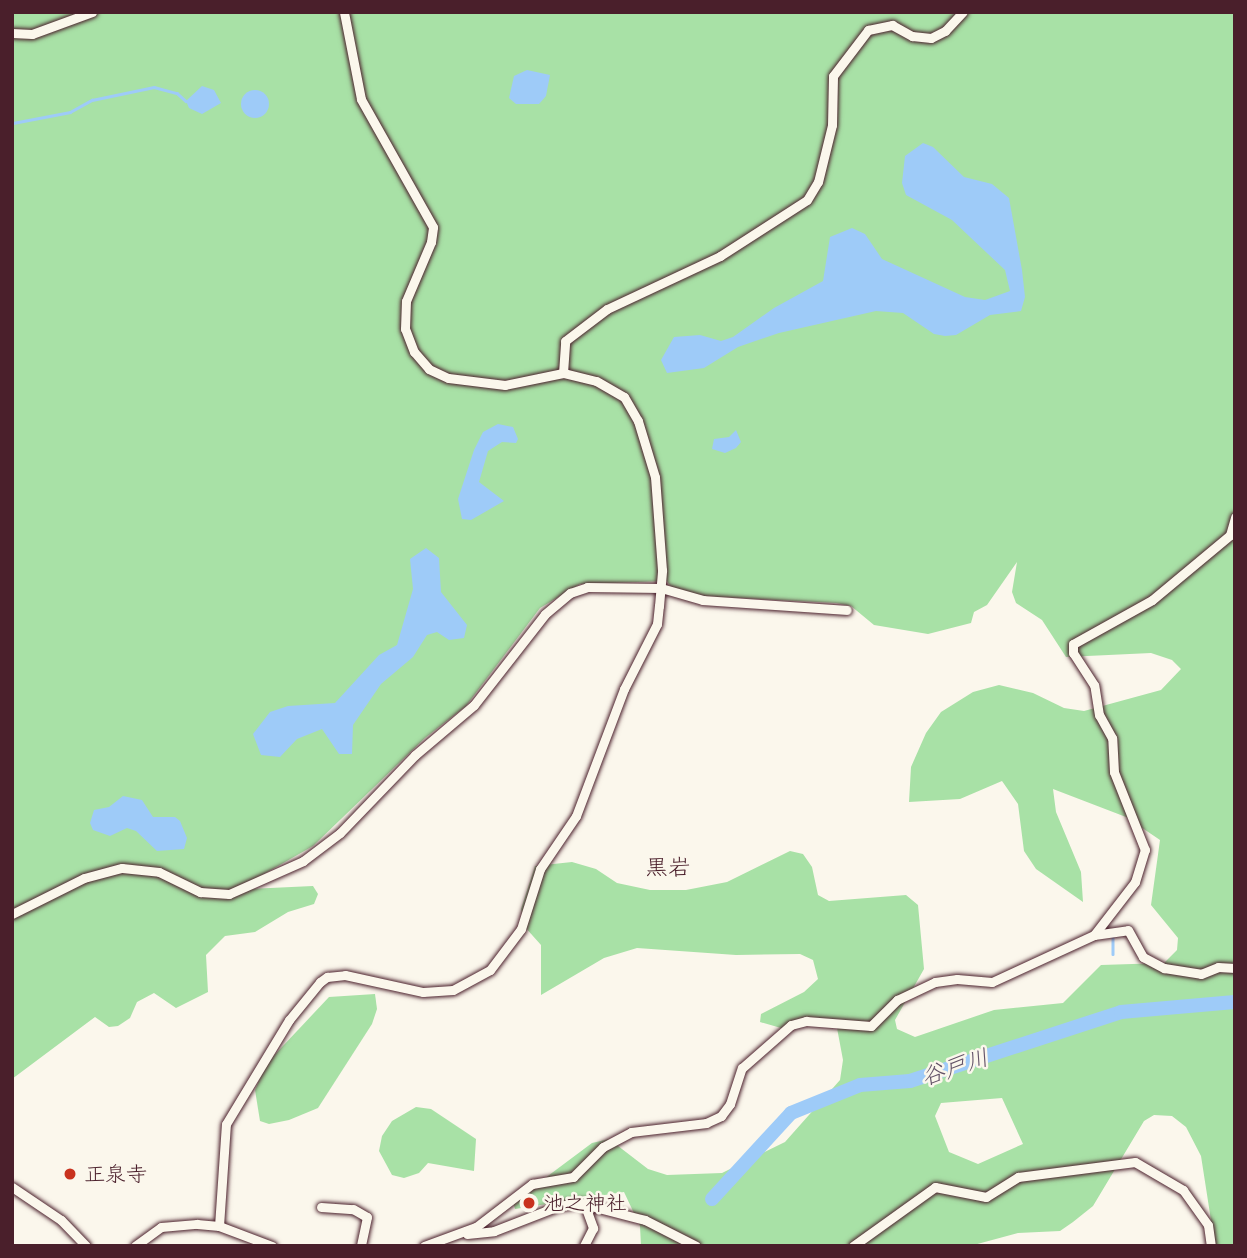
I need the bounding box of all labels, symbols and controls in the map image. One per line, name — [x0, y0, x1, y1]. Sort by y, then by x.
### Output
district label: 黒岩 — [645, 853, 691, 881]
water label: 谷戸川 — [918, 1043, 992, 1091]
place label: 正泉寺 — [84, 1161, 147, 1187]
marker: 正泉寺 — [62, 1166, 78, 1182]
place label: 池之神社 — [543, 1190, 627, 1216]
marker: 池之神社 — [521, 1195, 537, 1211]

